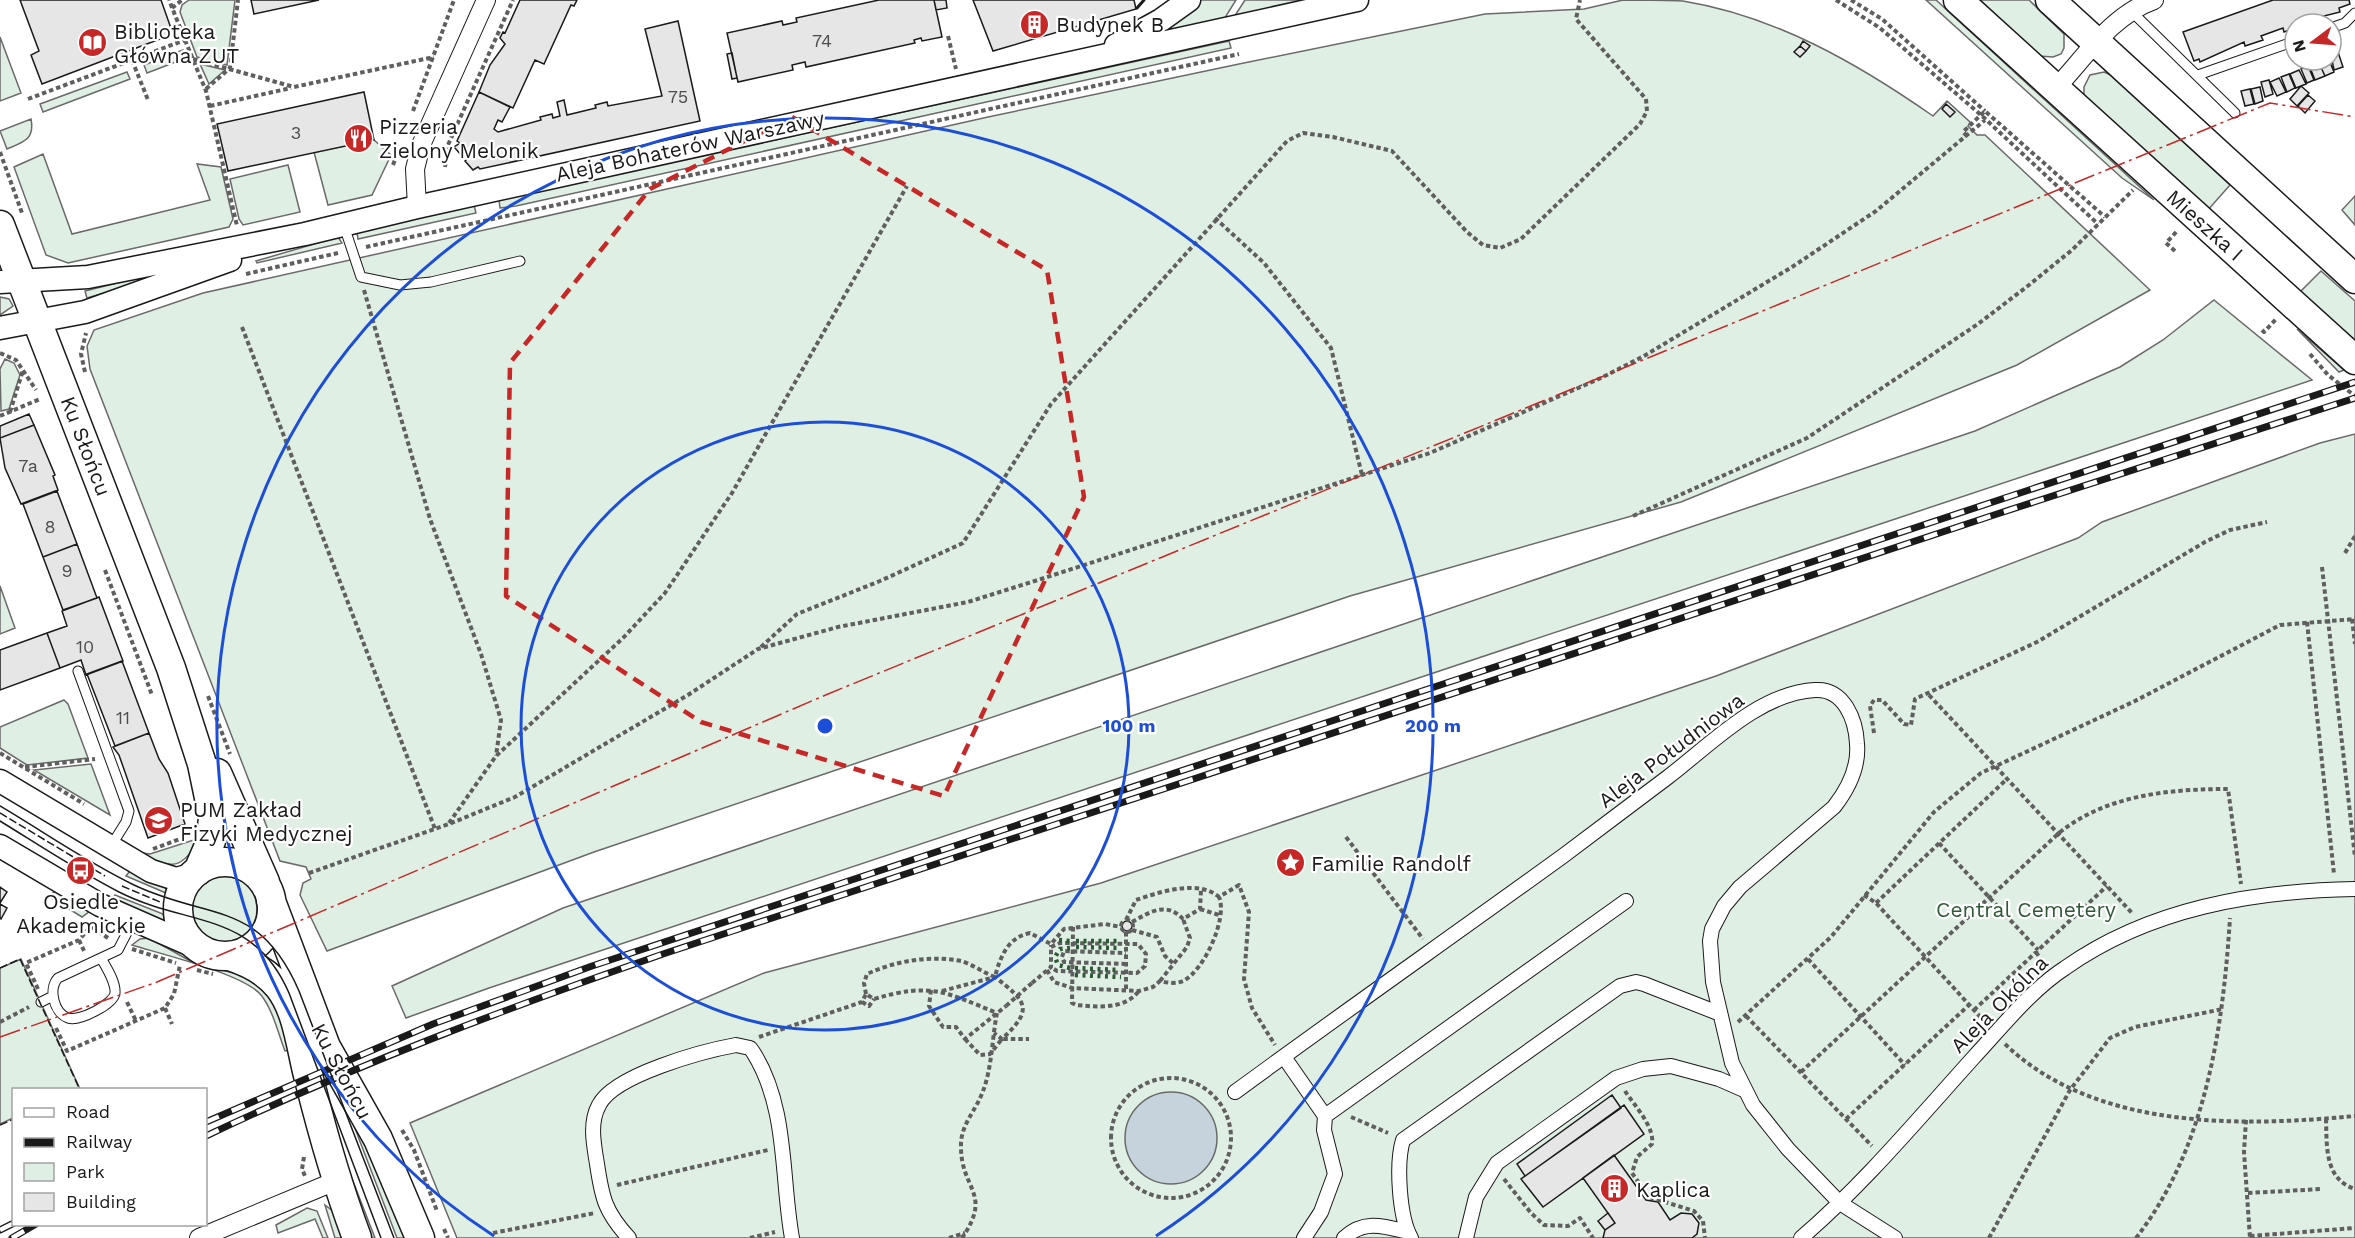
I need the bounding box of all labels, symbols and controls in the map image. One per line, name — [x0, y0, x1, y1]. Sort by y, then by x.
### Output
building icon: Budynek B — [1019, 8, 1051, 40]
place label: Budynek B — [1056, 12, 1164, 37]
north arrow — [2283, 12, 2343, 72]
place label: Biblioteka Główna ZUT — [114, 19, 239, 68]
library icon: Biblioteka Główna ZUT — [77, 27, 109, 59]
house number: 74 — [812, 30, 832, 51]
text: N — [2288, 38, 2310, 54]
house number: 75 — [668, 86, 688, 107]
street label: Aleja Bohaterów Warszawy — [553, 105, 827, 187]
place label: Pizzeria Zielony Melonik — [379, 114, 539, 163]
house number: 3 — [291, 122, 301, 143]
restaurant icon: Pizzeria Zielony Melonik — [342, 122, 374, 154]
street label: Mieszka I — [2162, 184, 2248, 266]
street label: Ku Słońcu — [56, 393, 116, 499]
house number: 7a — [18, 455, 38, 476]
house number: 8 — [44, 516, 56, 537]
house number: 9 — [61, 560, 73, 581]
house number: 10 — [76, 636, 94, 657]
street label: Aleja Południowa — [1593, 687, 1749, 813]
house number: 11 — [116, 707, 130, 728]
text: 100 m — [1102, 715, 1156, 736]
text: 200 m — [1405, 715, 1461, 736]
centre of rings — [815, 716, 835, 736]
place label: PUM Zakład Fizyki Medycznej — [180, 797, 353, 846]
school or university icon: PUM Zakład Fizyki Medycznej — [143, 805, 175, 837]
place icon: Familie Randolf — [1274, 847, 1306, 879]
place label: Familie Randolf — [1311, 851, 1471, 876]
bus stop icon: Osiedle Akademickie — [65, 854, 97, 886]
place label: Osiedle Akademickie — [16, 889, 146, 938]
park label: Central Cemetery — [1936, 897, 2116, 922]
street label: Aleja Okólna — [1945, 950, 2053, 1058]
street label: Ku Słońcu — [306, 1019, 378, 1123]
legend — [12, 1088, 207, 1226]
text: Road — [66, 1101, 110, 1122]
text: Railway — [66, 1131, 133, 1152]
text: Park — [66, 1161, 105, 1182]
building icon: Kaplica — [1599, 1173, 1631, 1205]
place label: Kaplica — [1636, 1177, 1710, 1202]
text: Building — [66, 1191, 136, 1212]

